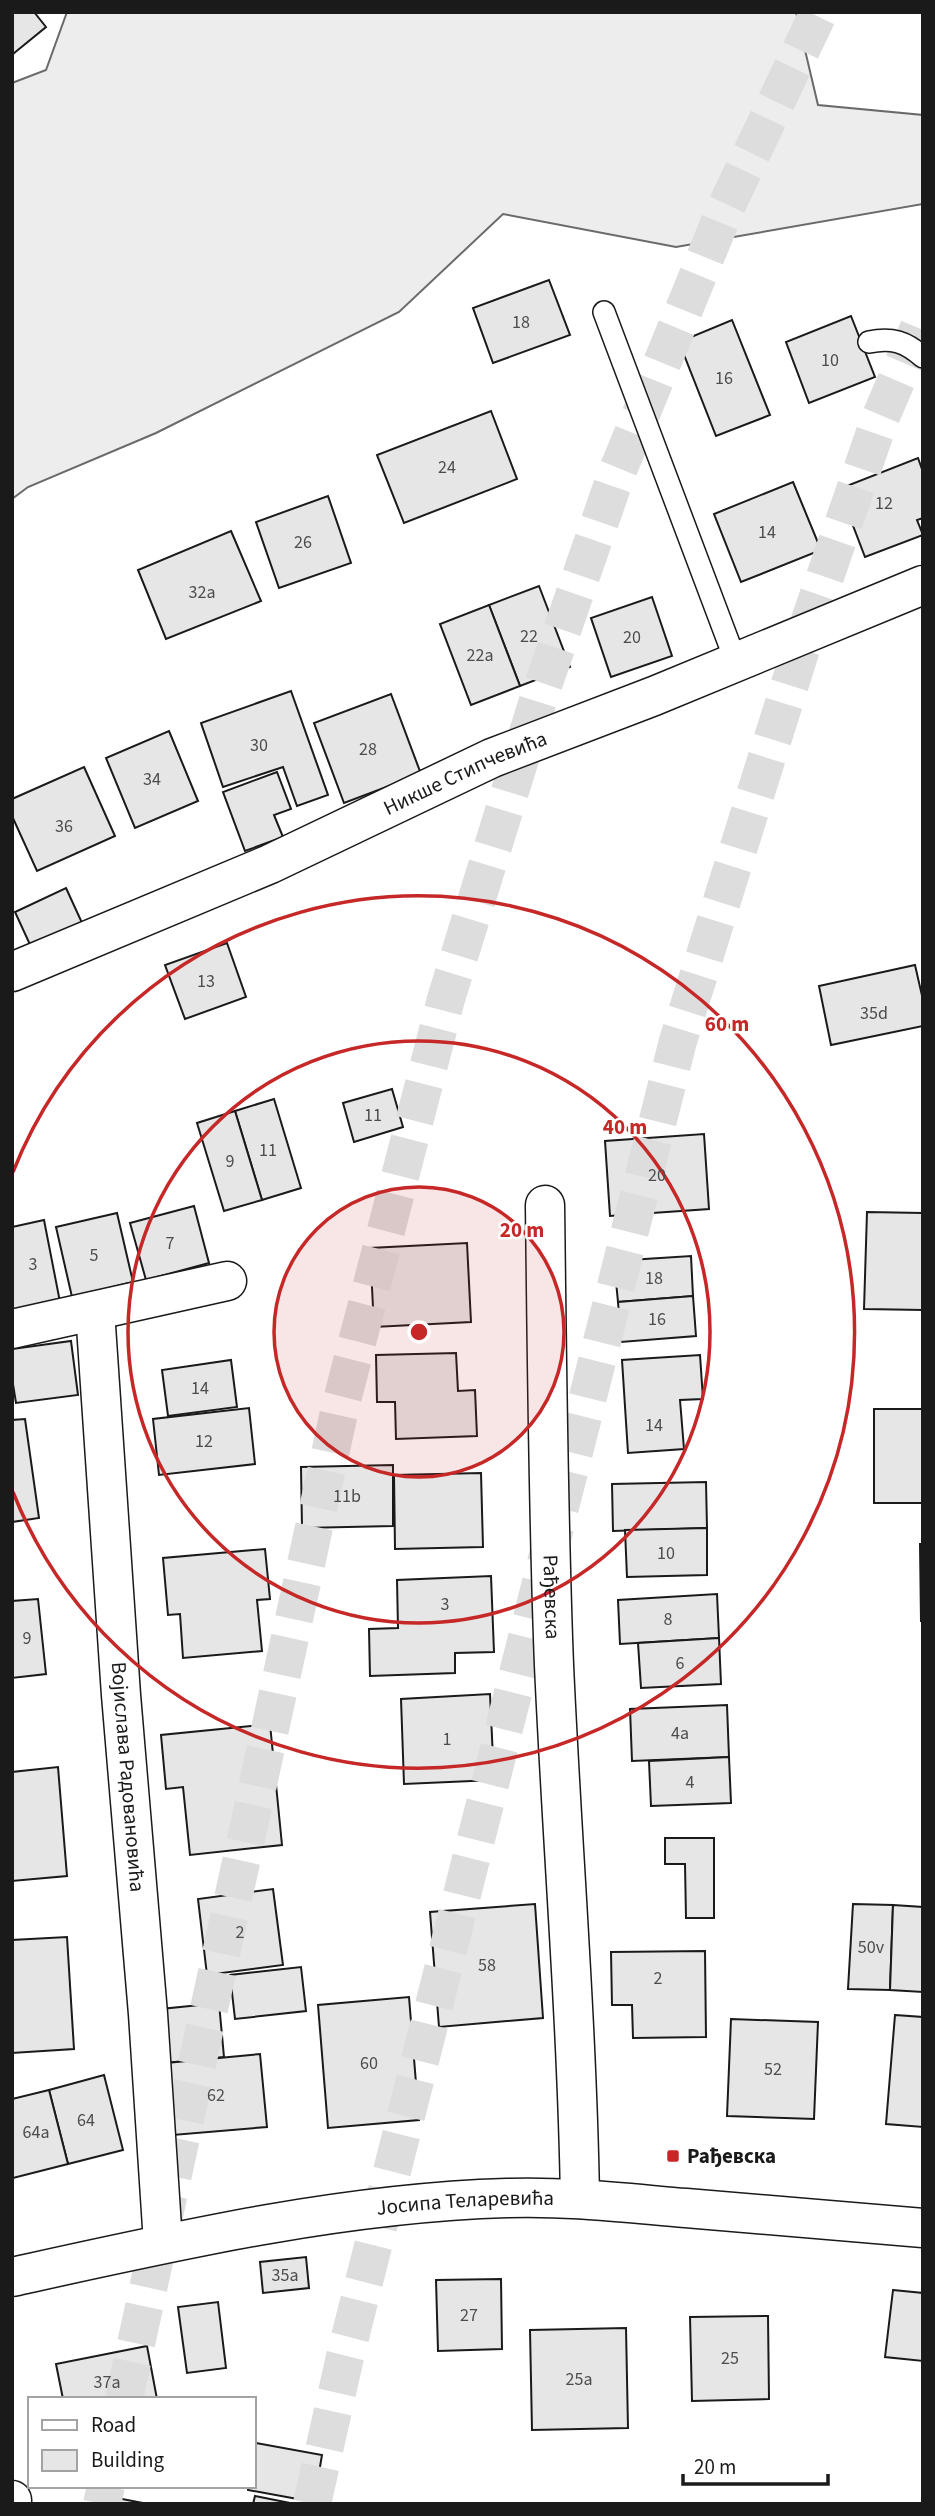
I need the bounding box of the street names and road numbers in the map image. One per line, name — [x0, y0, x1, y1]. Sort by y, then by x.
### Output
street label: Никше Стипчевића — [378, 723, 551, 823]
street label: Рађевска — [535, 1554, 568, 1640]
street label: Војислава Радовановића — [104, 1661, 153, 1893]
street label: Јосипа Теларевића — [375, 2183, 554, 2223]

